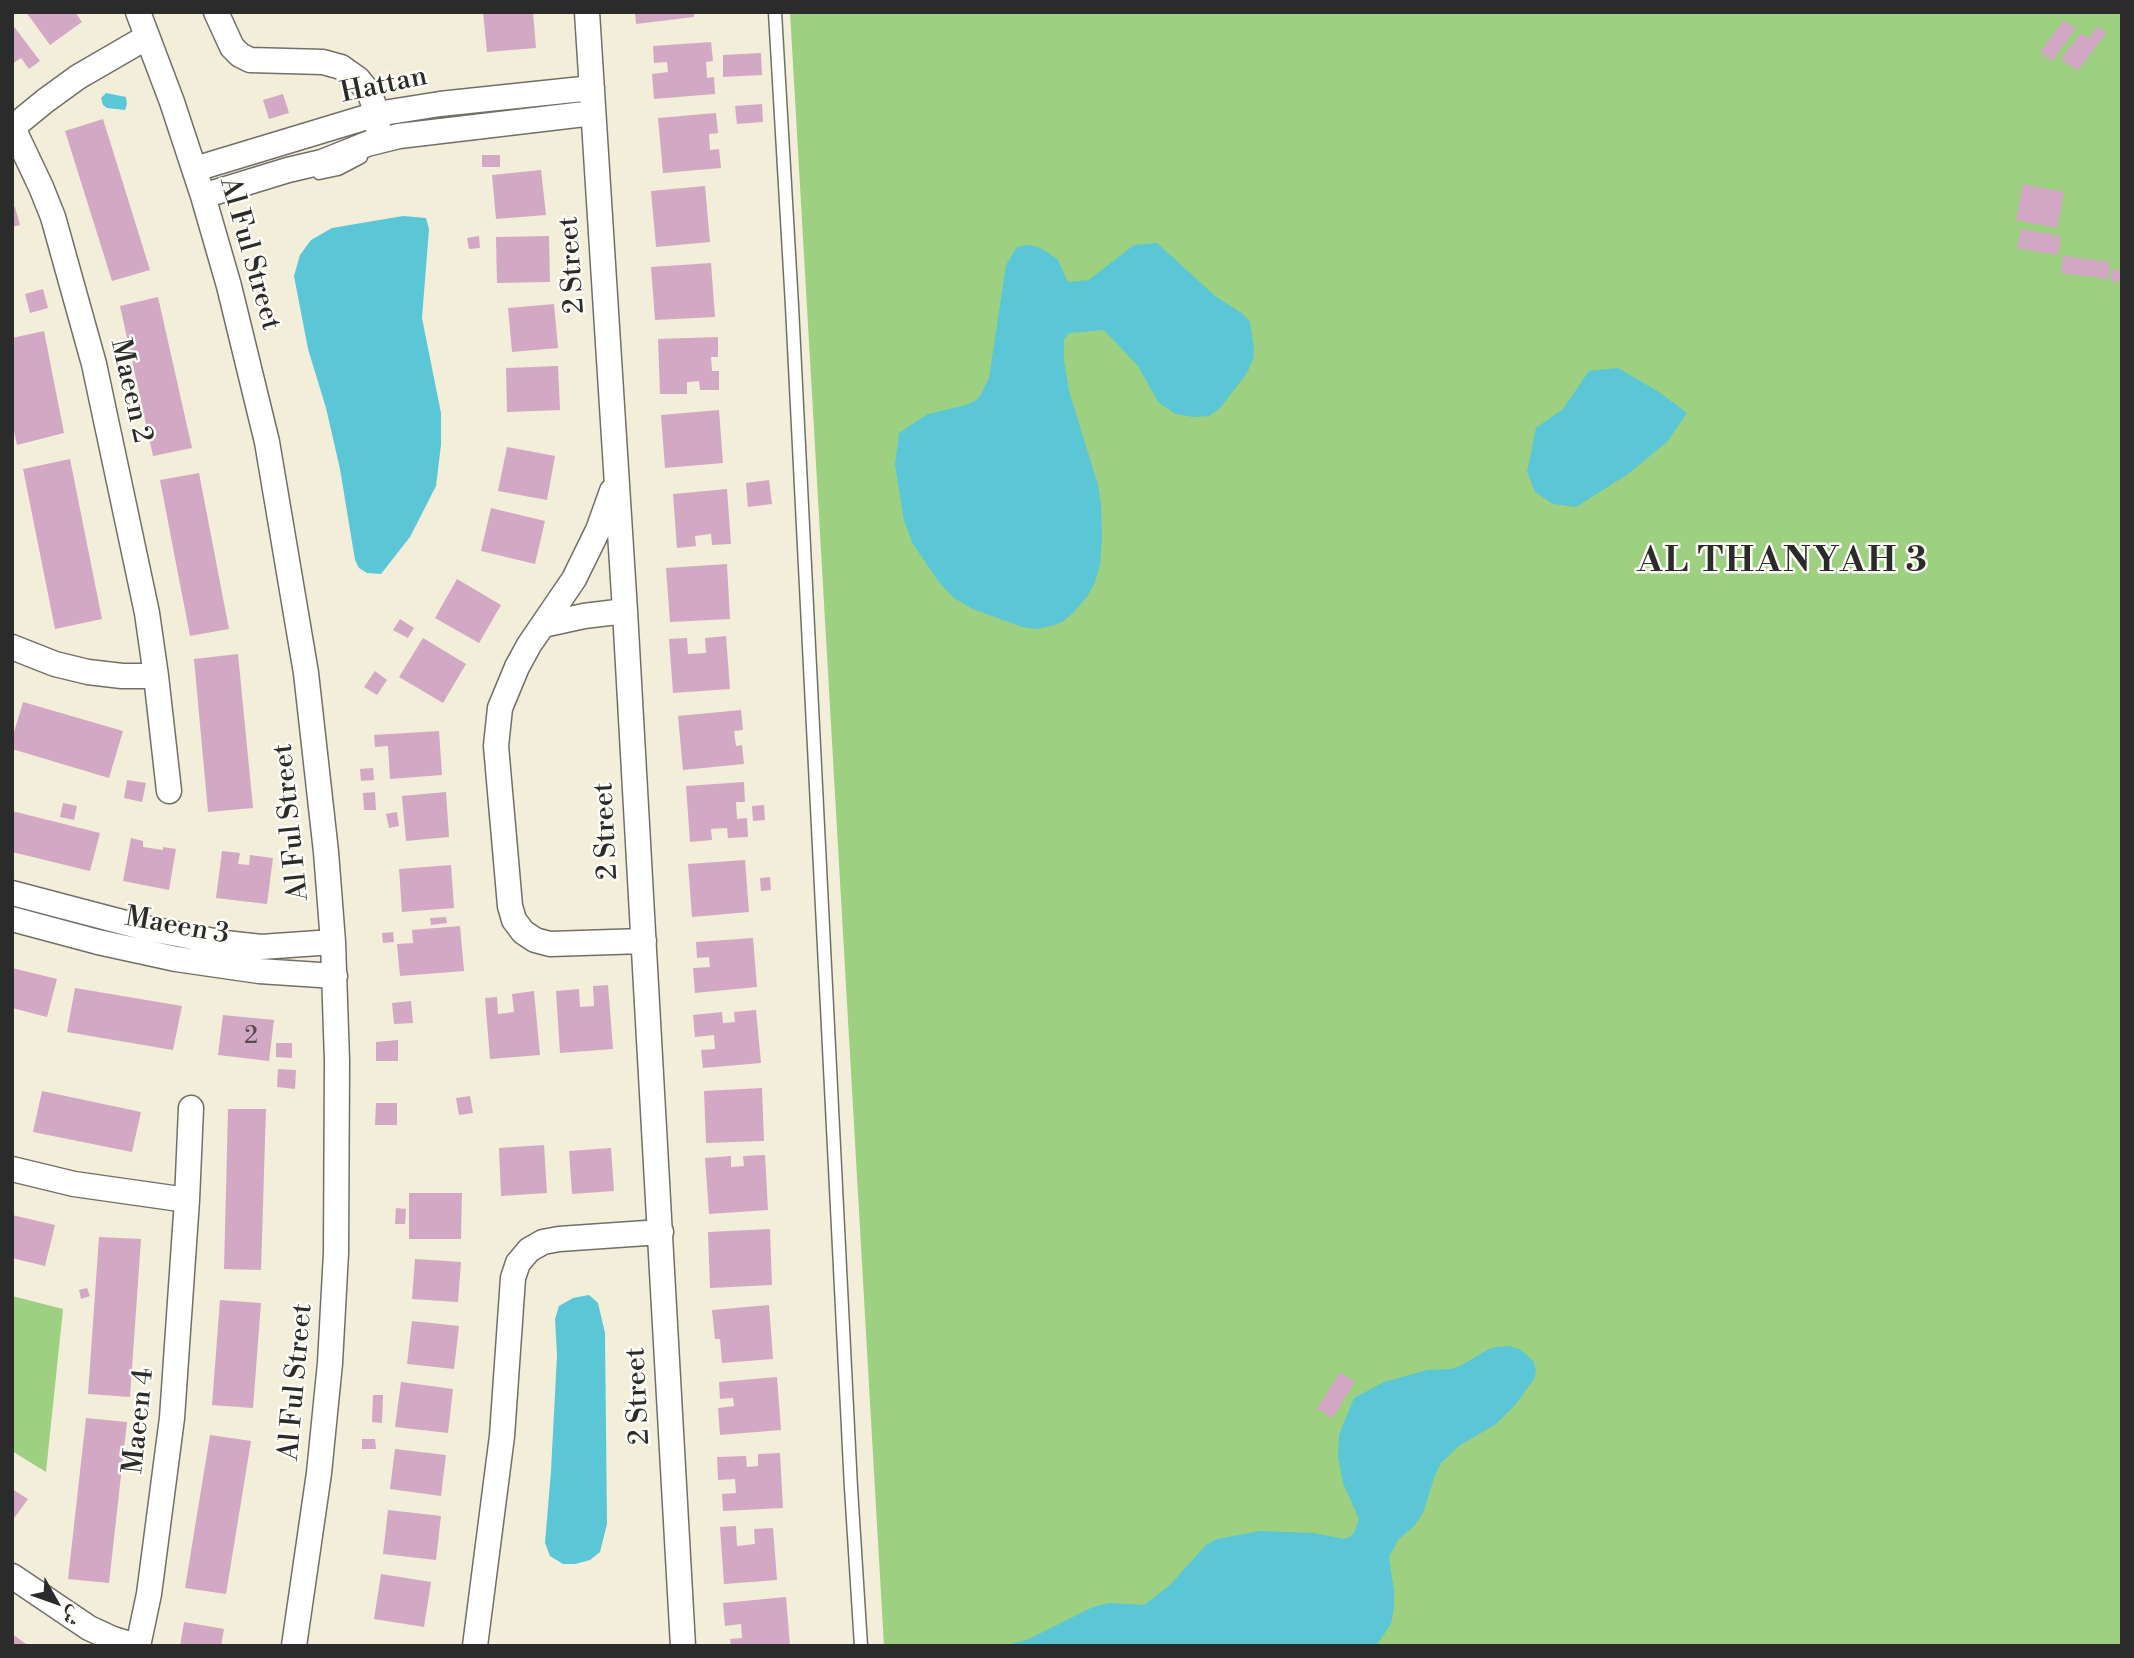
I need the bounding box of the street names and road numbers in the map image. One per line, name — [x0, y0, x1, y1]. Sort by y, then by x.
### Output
street label: Hattan — [338, 60, 430, 112]
street label: Al Ful Street — [211, 174, 287, 334]
street label: 2 Street — [553, 215, 593, 315]
street label: Maeen 2 — [102, 336, 158, 446]
street label: Al Ful Street — [267, 742, 317, 902]
street label: 2 Street — [588, 781, 626, 881]
street label: Maeen 3 — [122, 901, 232, 953]
street label: Al Ful Street — [273, 1302, 321, 1462]
street label: 2 Street — [620, 1346, 658, 1446]
street label: Maeen 4 — [118, 1366, 162, 1476]

